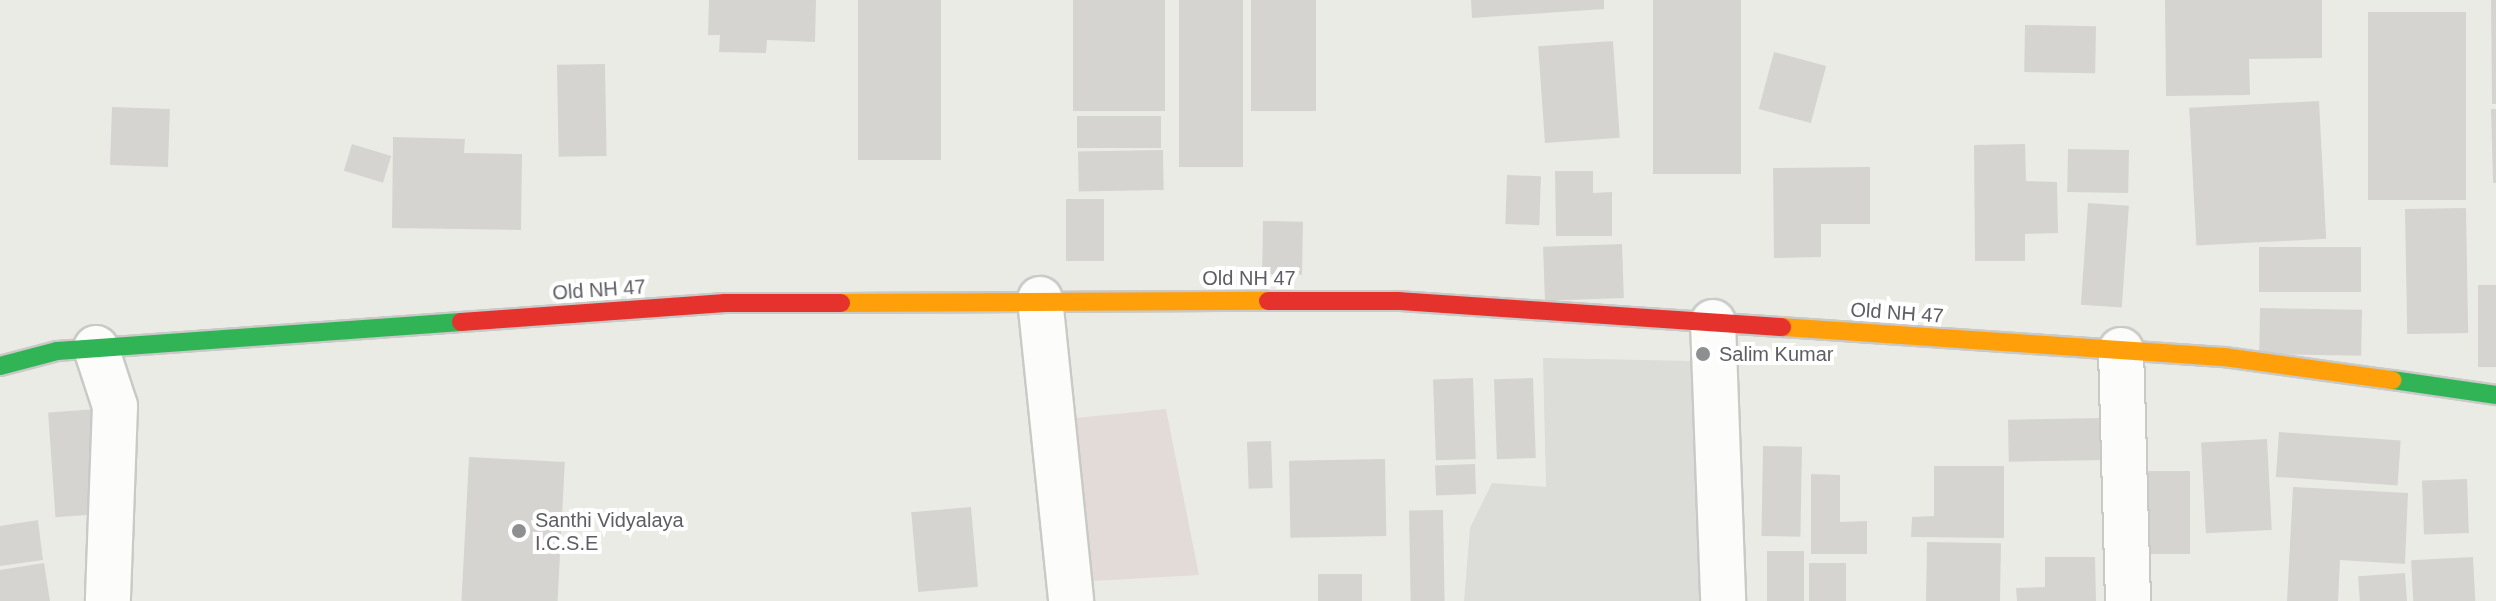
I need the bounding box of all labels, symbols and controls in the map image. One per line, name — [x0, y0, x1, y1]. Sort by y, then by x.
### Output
street label: Old NH 47 — [1202, 266, 1296, 290]
street label: Old NH 47 — [552, 275, 646, 305]
street label: Old NH 47 — [1850, 298, 1944, 328]
place label: Salim Kumar — [1719, 342, 1833, 366]
marker: Salim Kumar — [1694, 345, 1712, 363]
place label: Santhi Vidyalaya I.C.S.E — [535, 508, 684, 555]
marker: Santhi Vidyalaya I.C.S.E — [510, 522, 528, 540]

